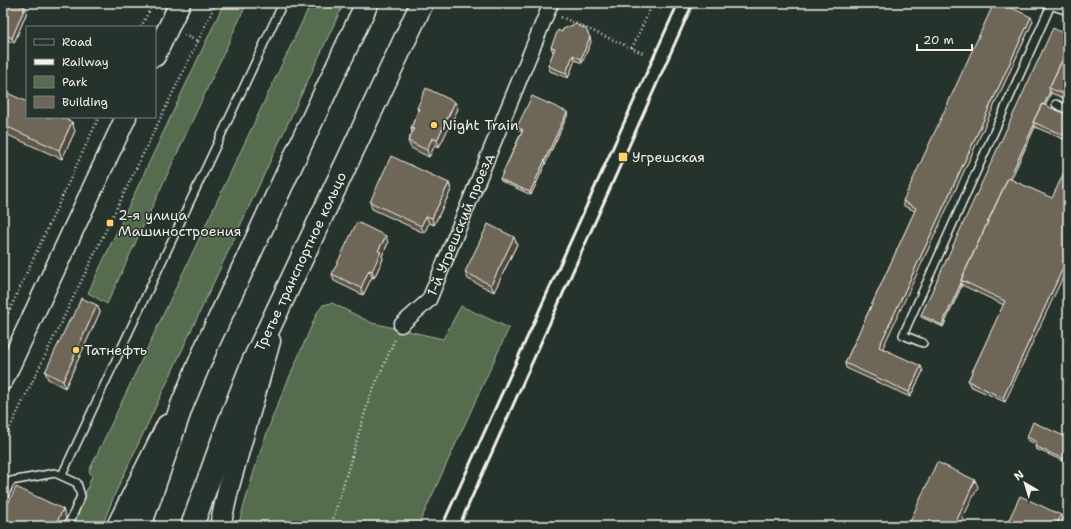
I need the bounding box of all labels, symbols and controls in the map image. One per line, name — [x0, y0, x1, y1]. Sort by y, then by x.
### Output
legend — [26, 26, 156, 118]
scale bar — [917, 26, 972, 52]
text: 20 m — [923, 32, 954, 48]
text: Road — [62, 34, 93, 50]
text: Railway — [62, 54, 109, 70]
text: Park — [62, 74, 88, 90]
text: Building — [62, 94, 108, 110]
place label: Night Train — [442, 116, 519, 134]
marker: Night Train — [429, 120, 439, 130]
place label: Угрешская — [632, 148, 705, 166]
street label: 1-й Угрешский проезд — [423, 150, 497, 299]
marker: Угрешская — [617, 151, 629, 163]
street label: Третье транспортное кольцо — [250, 169, 350, 354]
place label: 2-я улица Машиностроения — [118, 206, 242, 240]
marker: 2-я улица Машиностроения — [105, 218, 115, 228]
place label: Татнефть — [84, 341, 147, 359]
marker: Татнефть — [71, 345, 81, 355]
north arrow — [1005, 463, 1045, 503]
text: N — [1011, 467, 1027, 484]

